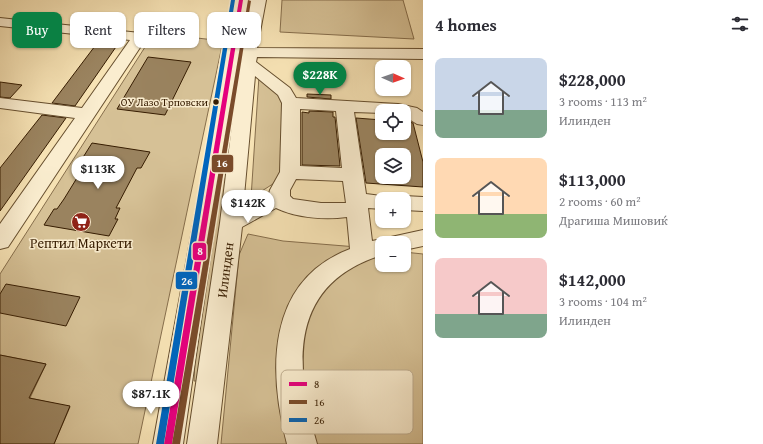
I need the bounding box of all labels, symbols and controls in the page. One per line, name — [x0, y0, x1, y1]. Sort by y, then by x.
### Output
chip: Buy — [12, 12, 62, 48]
chip: Rent — [70, 12, 126, 48]
chip: Filters — [134, 12, 199, 48]
chip: New — [207, 12, 261, 48]
text: 4 homes — [435, 12, 497, 37]
icon: filters — [729, 13, 751, 35]
north arrow — [375, 60, 411, 96]
map controls — [375, 60, 411, 272]
pin: $228K — [292, 62, 348, 96]
text: $228K — [302, 65, 338, 84]
text: $228,000 — [559, 67, 625, 92]
icon: home — [467, 74, 515, 122]
text: 3 rooms · 113 m² — [559, 92, 647, 111]
place label: ОУ Лазо Трповски — [121, 94, 208, 110]
marker: ОУ Лазо Трповски — [211, 97, 221, 107]
button: locate — [375, 104, 411, 140]
text: Илинден — [559, 111, 611, 130]
button: layers — [375, 148, 411, 184]
line badge: 16 — [211, 154, 234, 173]
text: 16 — [216, 155, 228, 171]
pin: $113K — [70, 156, 126, 190]
text: $113K — [80, 159, 116, 178]
text: $113,000 — [559, 167, 625, 192]
icon: home — [467, 174, 515, 222]
pin: $142K — [220, 190, 276, 224]
button: + — [375, 192, 411, 228]
text: 2 rooms · 60 m² — [559, 192, 641, 211]
text: $142K — [230, 193, 266, 212]
supermarket icon: Рептил Маркети — [70, 211, 92, 233]
text: Драгиша Мишовиќ — [559, 211, 668, 230]
place label: Рептил Маркети — [30, 233, 132, 253]
button: − — [375, 236, 411, 272]
street label: Илинден — [212, 241, 238, 299]
line badge: 8 — [192, 242, 207, 261]
text: 8 — [197, 243, 203, 259]
text: $142,000 — [559, 267, 625, 292]
line badge: 26 — [175, 271, 198, 290]
text: 26 — [181, 273, 193, 289]
icon: home — [467, 274, 515, 322]
text: 3 rooms · 104 m² — [559, 292, 647, 311]
text: Илинден — [559, 311, 611, 330]
legend — [281, 370, 413, 434]
text: 8 — [314, 376, 319, 392]
pin: $87.1K — [118, 381, 184, 415]
text: $87.1K — [132, 384, 170, 403]
text: 16 — [314, 394, 325, 410]
text: 26 — [314, 412, 325, 428]

